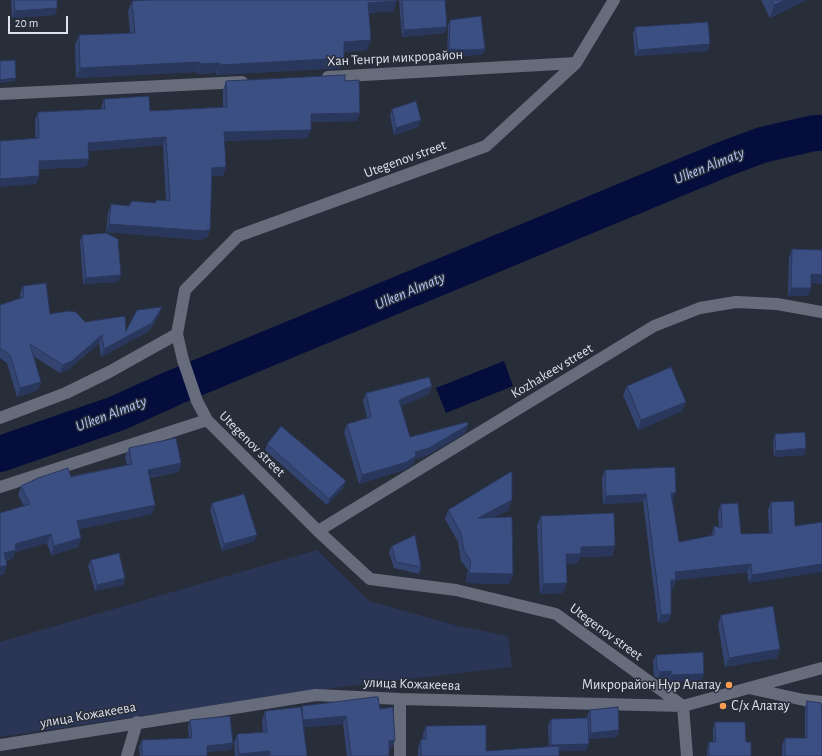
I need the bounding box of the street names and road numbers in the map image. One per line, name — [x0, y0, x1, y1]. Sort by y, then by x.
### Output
street label: Хан Тенгри микрорайон — [327, 46, 463, 70]
street label: Utegenov street — [362, 136, 448, 182]
street label: Kozhakeev street — [508, 340, 596, 402]
street label: Utegenov street — [216, 408, 288, 480]
street label: Utegenov street — [566, 600, 646, 664]
street label: улица Кожакеева — [363, 674, 461, 694]
street label: улица Кожакеева — [39, 698, 137, 732]

